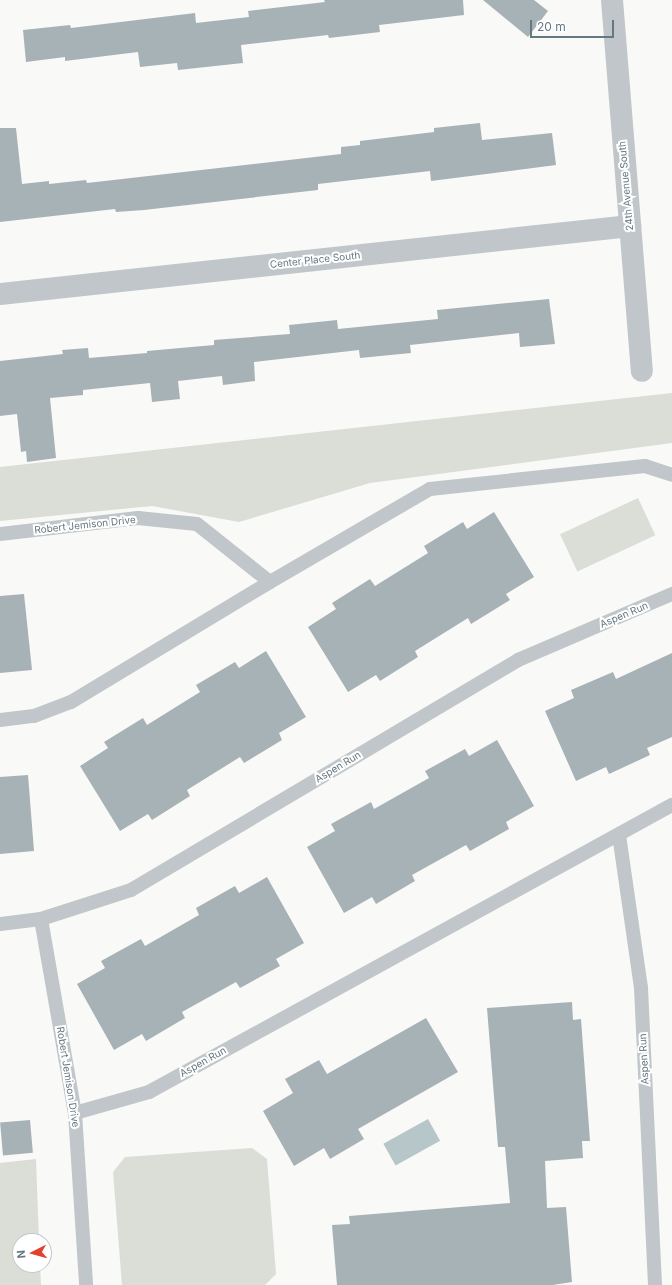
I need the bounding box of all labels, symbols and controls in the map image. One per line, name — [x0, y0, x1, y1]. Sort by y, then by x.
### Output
scale bar — [532, 12, 616, 38]
text: 20 m — [537, 19, 566, 34]
street label: 24th Avenue South — [616, 141, 636, 231]
street label: Center Place South — [269, 249, 361, 271]
street label: Robert Jemison Drive — [34, 514, 136, 536]
street label: Aspen Run — [598, 599, 650, 631]
street label: Aspen Run — [313, 749, 363, 785]
street label: Robert Jemison Drive — [54, 1026, 82, 1128]
street label: Aspen Run — [637, 1033, 651, 1085]
street label: Aspen Run — [178, 1044, 228, 1080]
north arrow — [12, 1233, 52, 1273]
text: N — [14, 1249, 28, 1259]

